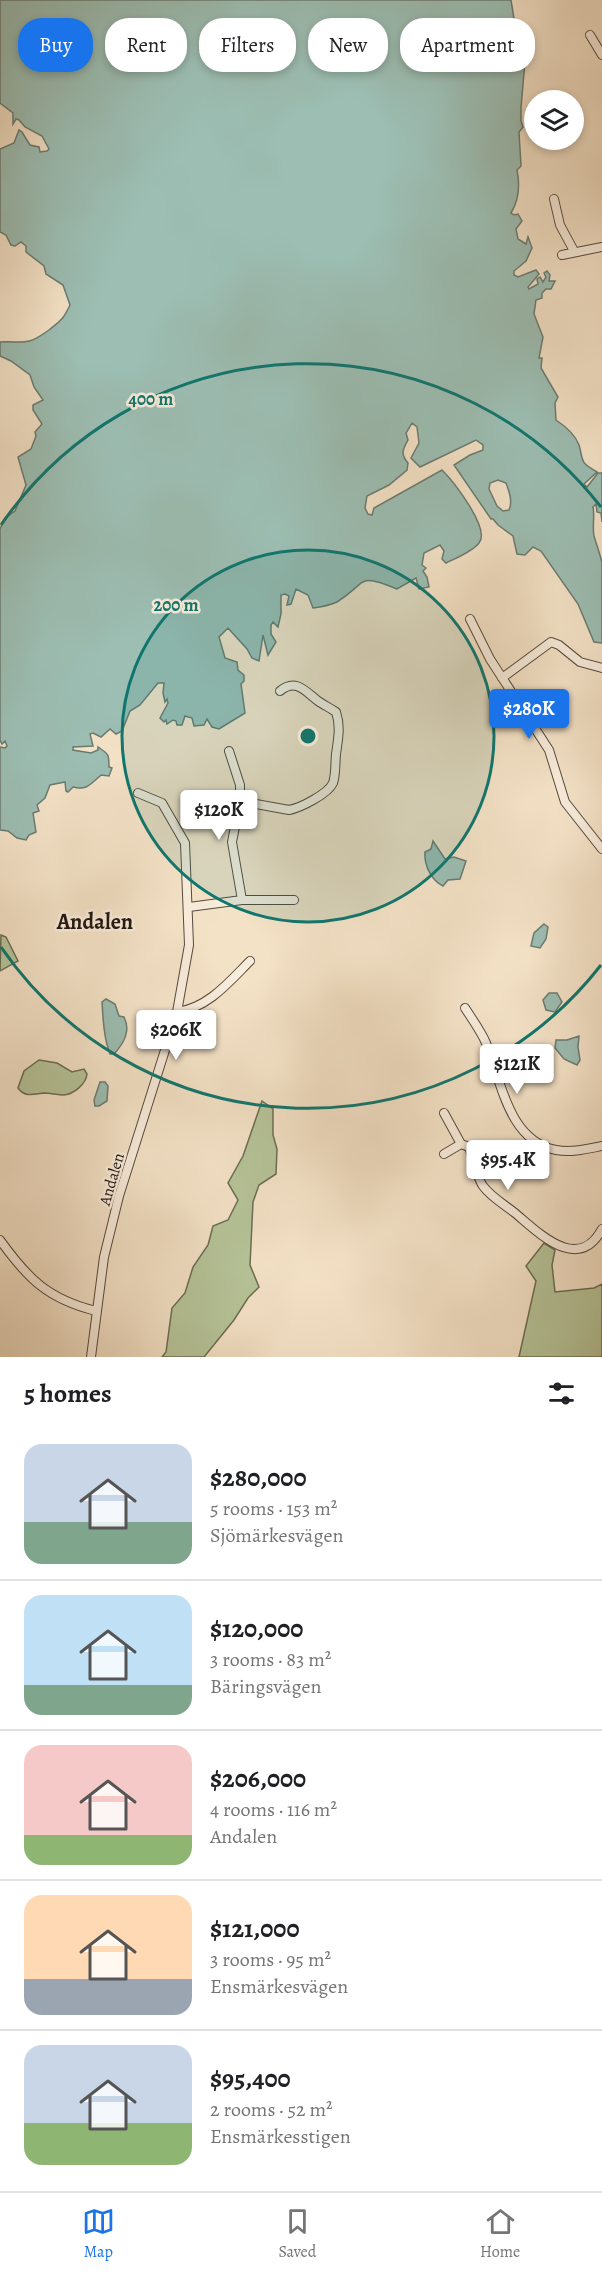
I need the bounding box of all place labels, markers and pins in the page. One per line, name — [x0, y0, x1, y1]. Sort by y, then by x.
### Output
pin: $280K — [487, 689, 571, 740]
centre of rings — [298, 726, 318, 746]
pin: $120K — [177, 790, 261, 841]
pin: $206K — [134, 1010, 218, 1061]
pin: $121K — [475, 1044, 559, 1095]
pin: $95.4K — [459, 1140, 557, 1191]

